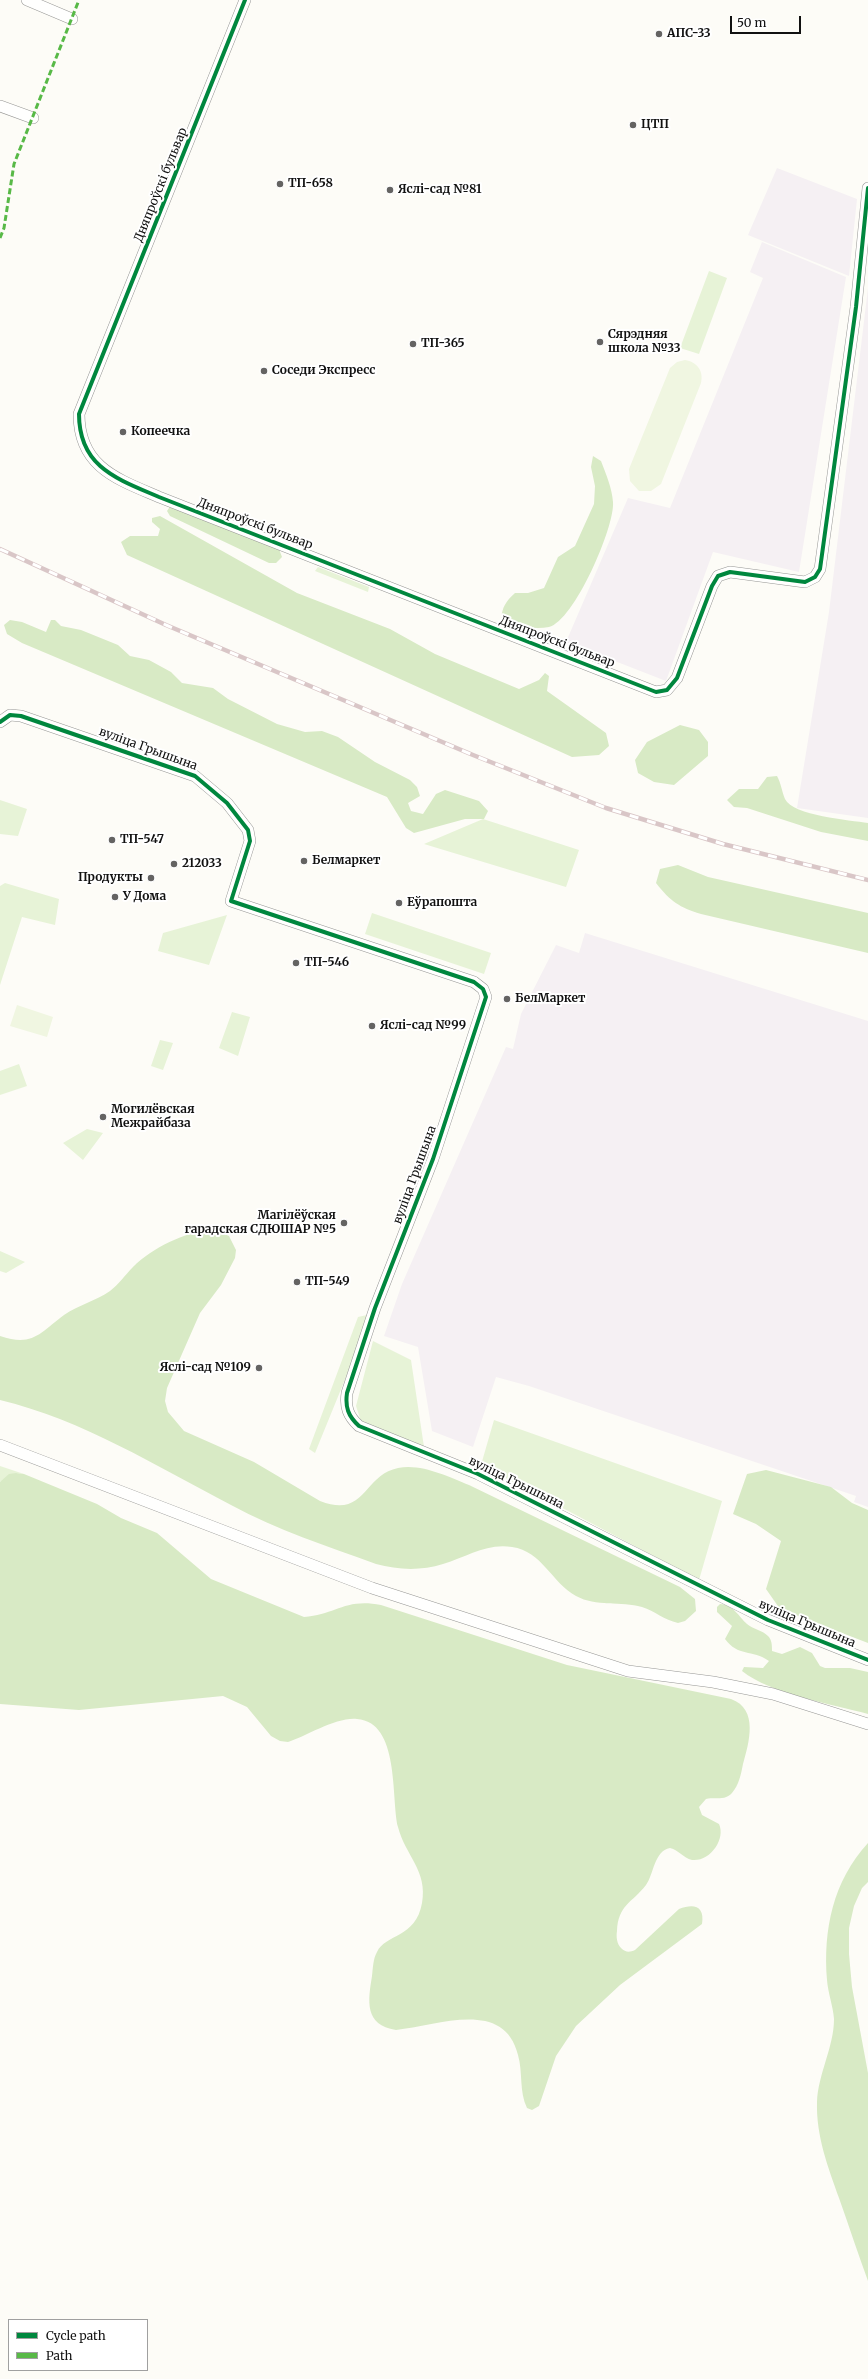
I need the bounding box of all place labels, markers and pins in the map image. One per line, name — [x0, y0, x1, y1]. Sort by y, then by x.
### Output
place label: АПС-33 — [667, 27, 711, 41]
marker: АПС-33 — [654, 29, 664, 39]
place label: ЦТП — [641, 118, 669, 132]
marker: ЦТП — [628, 120, 638, 130]
place label: ТП-658 — [288, 177, 333, 191]
marker: ТП-658 — [275, 179, 285, 189]
place label: Яслі-сад №81 — [398, 183, 482, 197]
marker: Яслі-сад №81 — [385, 185, 395, 195]
place label: Сярэдняя школа №33 — [608, 328, 681, 356]
place label: ТП-365 — [421, 337, 465, 351]
marker: Сярэдняя школа №33 — [595, 337, 605, 347]
marker: ТП-365 — [408, 339, 418, 349]
place label: Соседи Экспресс — [272, 364, 375, 378]
marker: Соседи Экспресс — [259, 366, 269, 376]
place label: Копеечка — [131, 425, 190, 439]
marker: Копеечка — [118, 427, 128, 437]
place label: ТП-547 — [120, 833, 164, 847]
marker: ТП-547 — [107, 835, 117, 845]
place label: Белмаркет — [312, 854, 380, 868]
marker: Белмаркет — [299, 856, 309, 866]
place label: 212033 — [182, 857, 222, 871]
marker: 212033 — [169, 859, 179, 869]
place label: Продукты — [78, 871, 143, 885]
marker: Продукты — [146, 873, 156, 883]
place label: У Дома — [123, 890, 166, 904]
marker: У Дома — [110, 892, 120, 902]
place label: Еўрапошта — [407, 896, 477, 910]
marker: Еўрапошта — [394, 898, 404, 908]
place label: ТП-546 — [304, 956, 349, 970]
marker: ТП-546 — [291, 958, 301, 968]
place label: БелМаркет — [515, 992, 586, 1006]
marker: БелМаркет — [502, 994, 512, 1004]
place label: Яслі-сад №99 — [380, 1019, 466, 1033]
marker: Яслі-сад №99 — [367, 1021, 377, 1031]
place label: Могилёвская Межрайбаза — [111, 1103, 195, 1131]
marker: Могилёвская Межрайбаза — [98, 1112, 108, 1122]
place label: Магілёўская гарадская СДЮШАР №5 — [185, 1209, 336, 1237]
marker: Магілёўская гарадская СДЮШАР №5 — [339, 1218, 349, 1228]
place label: ТП-549 — [305, 1275, 350, 1289]
marker: ТП-549 — [292, 1277, 302, 1287]
place label: Яслі-сад №109 — [160, 1361, 251, 1375]
marker: Яслі-сад №109 — [254, 1363, 264, 1373]

